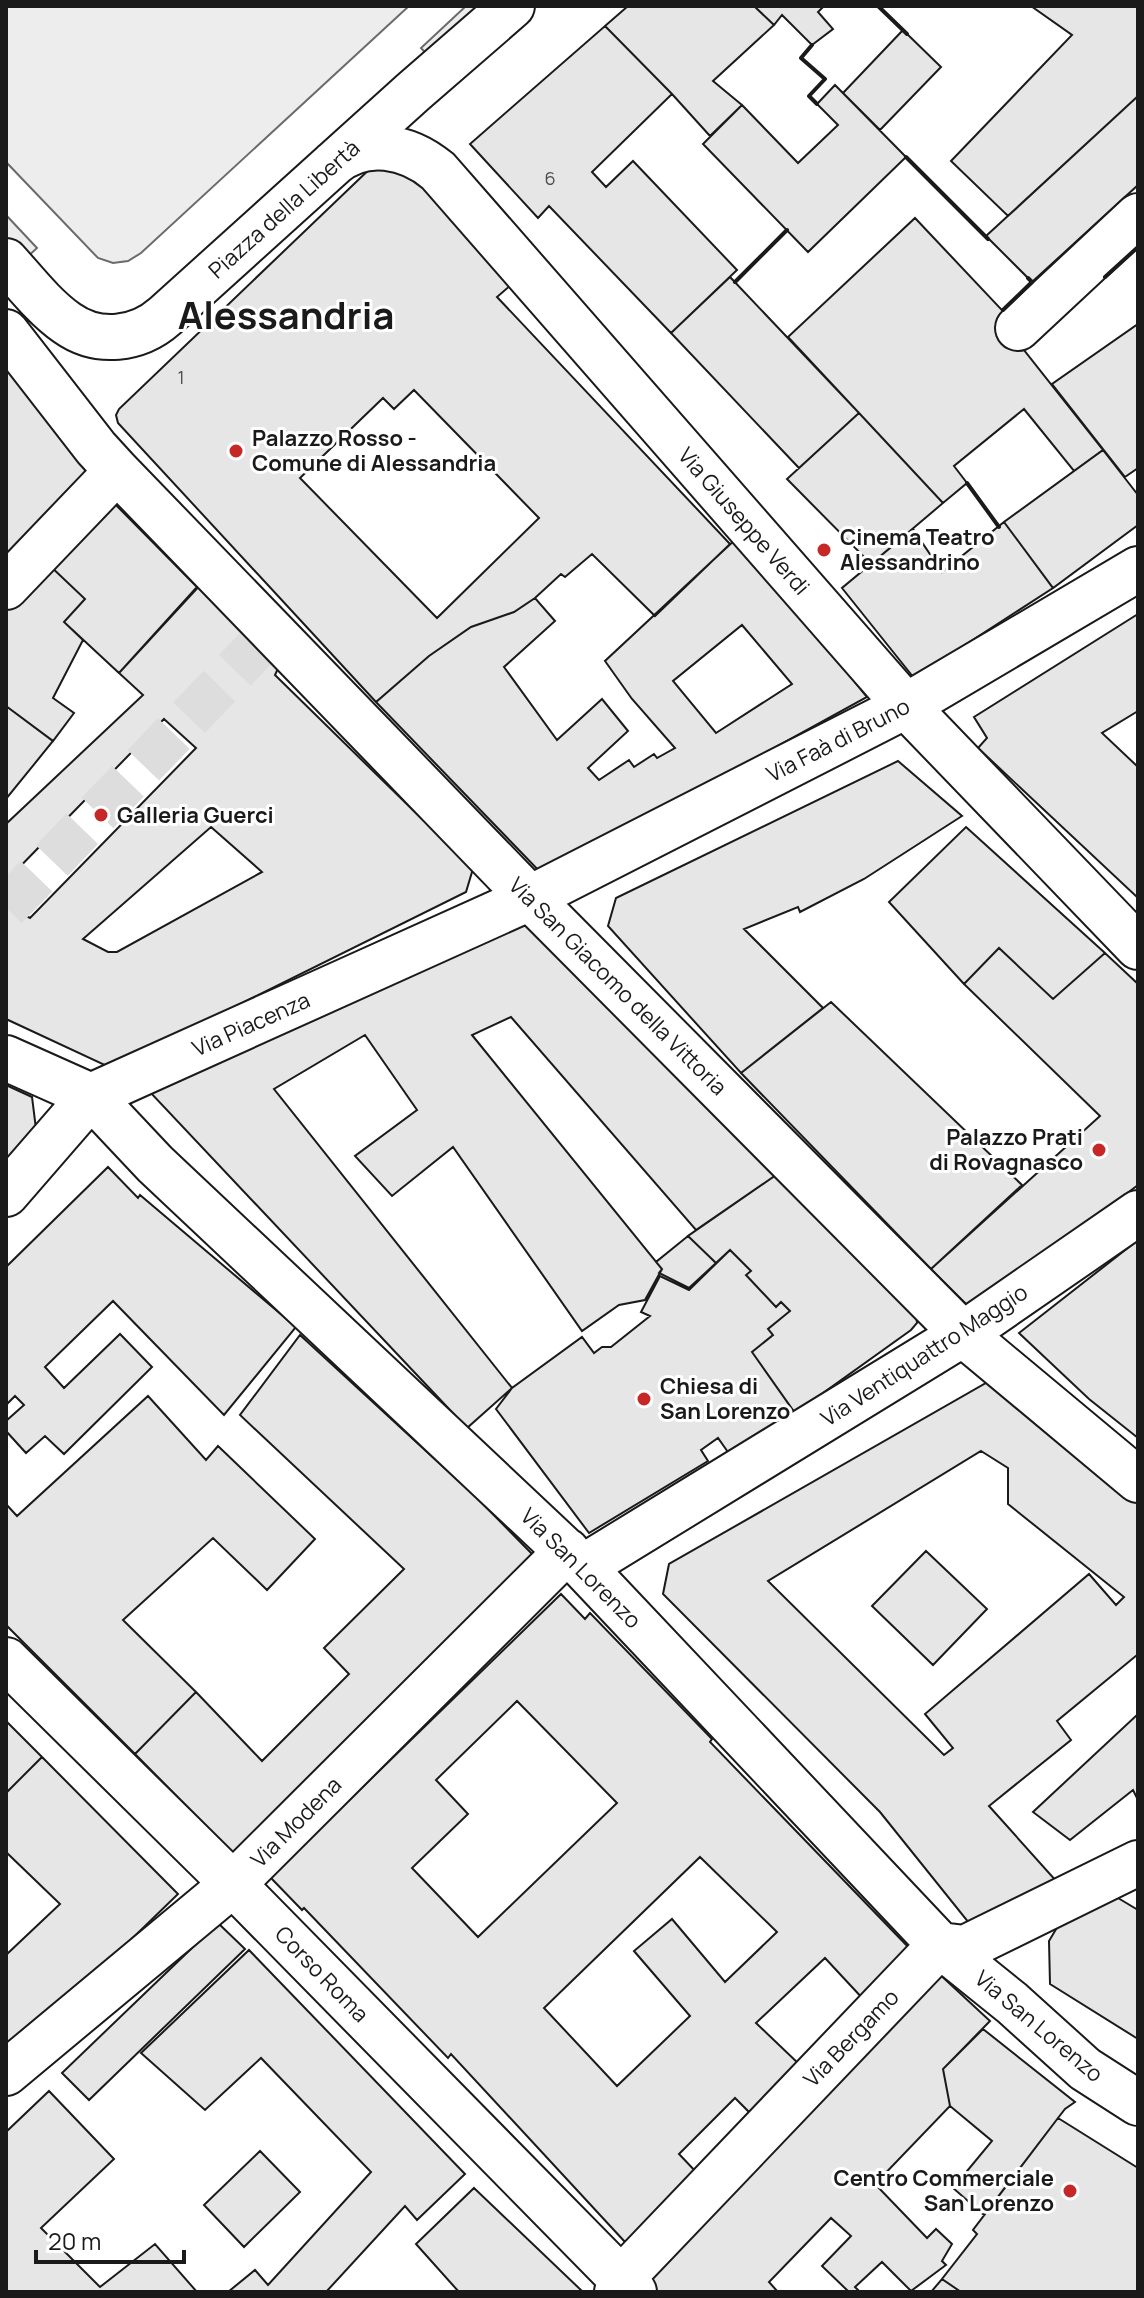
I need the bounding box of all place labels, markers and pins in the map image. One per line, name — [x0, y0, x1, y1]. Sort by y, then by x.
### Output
place label: Palazzo Rosso - Comune di Alessandria — [252, 423, 496, 478]
marker: Palazzo Rosso - Comune di Alessandria — [227, 442, 245, 460]
place label: Cinema Teatro Alessandrino — [840, 522, 995, 577]
marker: Cinema Teatro Alessandrino — [815, 541, 833, 559]
place label: Galleria Guerci — [117, 800, 274, 830]
marker: Galleria Guerci — [92, 806, 110, 824]
place label: Palazzo Prati di Rovagnasco — [929, 1122, 1083, 1177]
marker: Palazzo Prati di Rovagnasco — [1090, 1141, 1108, 1159]
place label: Chiesa di San Lorenzo — [660, 1371, 790, 1426]
marker: Chiesa di San Lorenzo — [635, 1390, 653, 1408]
place label: Centro Commerciale San Lorenzo — [833, 2163, 1054, 2218]
marker: Centro Commerciale San Lorenzo — [1061, 2182, 1079, 2200]

